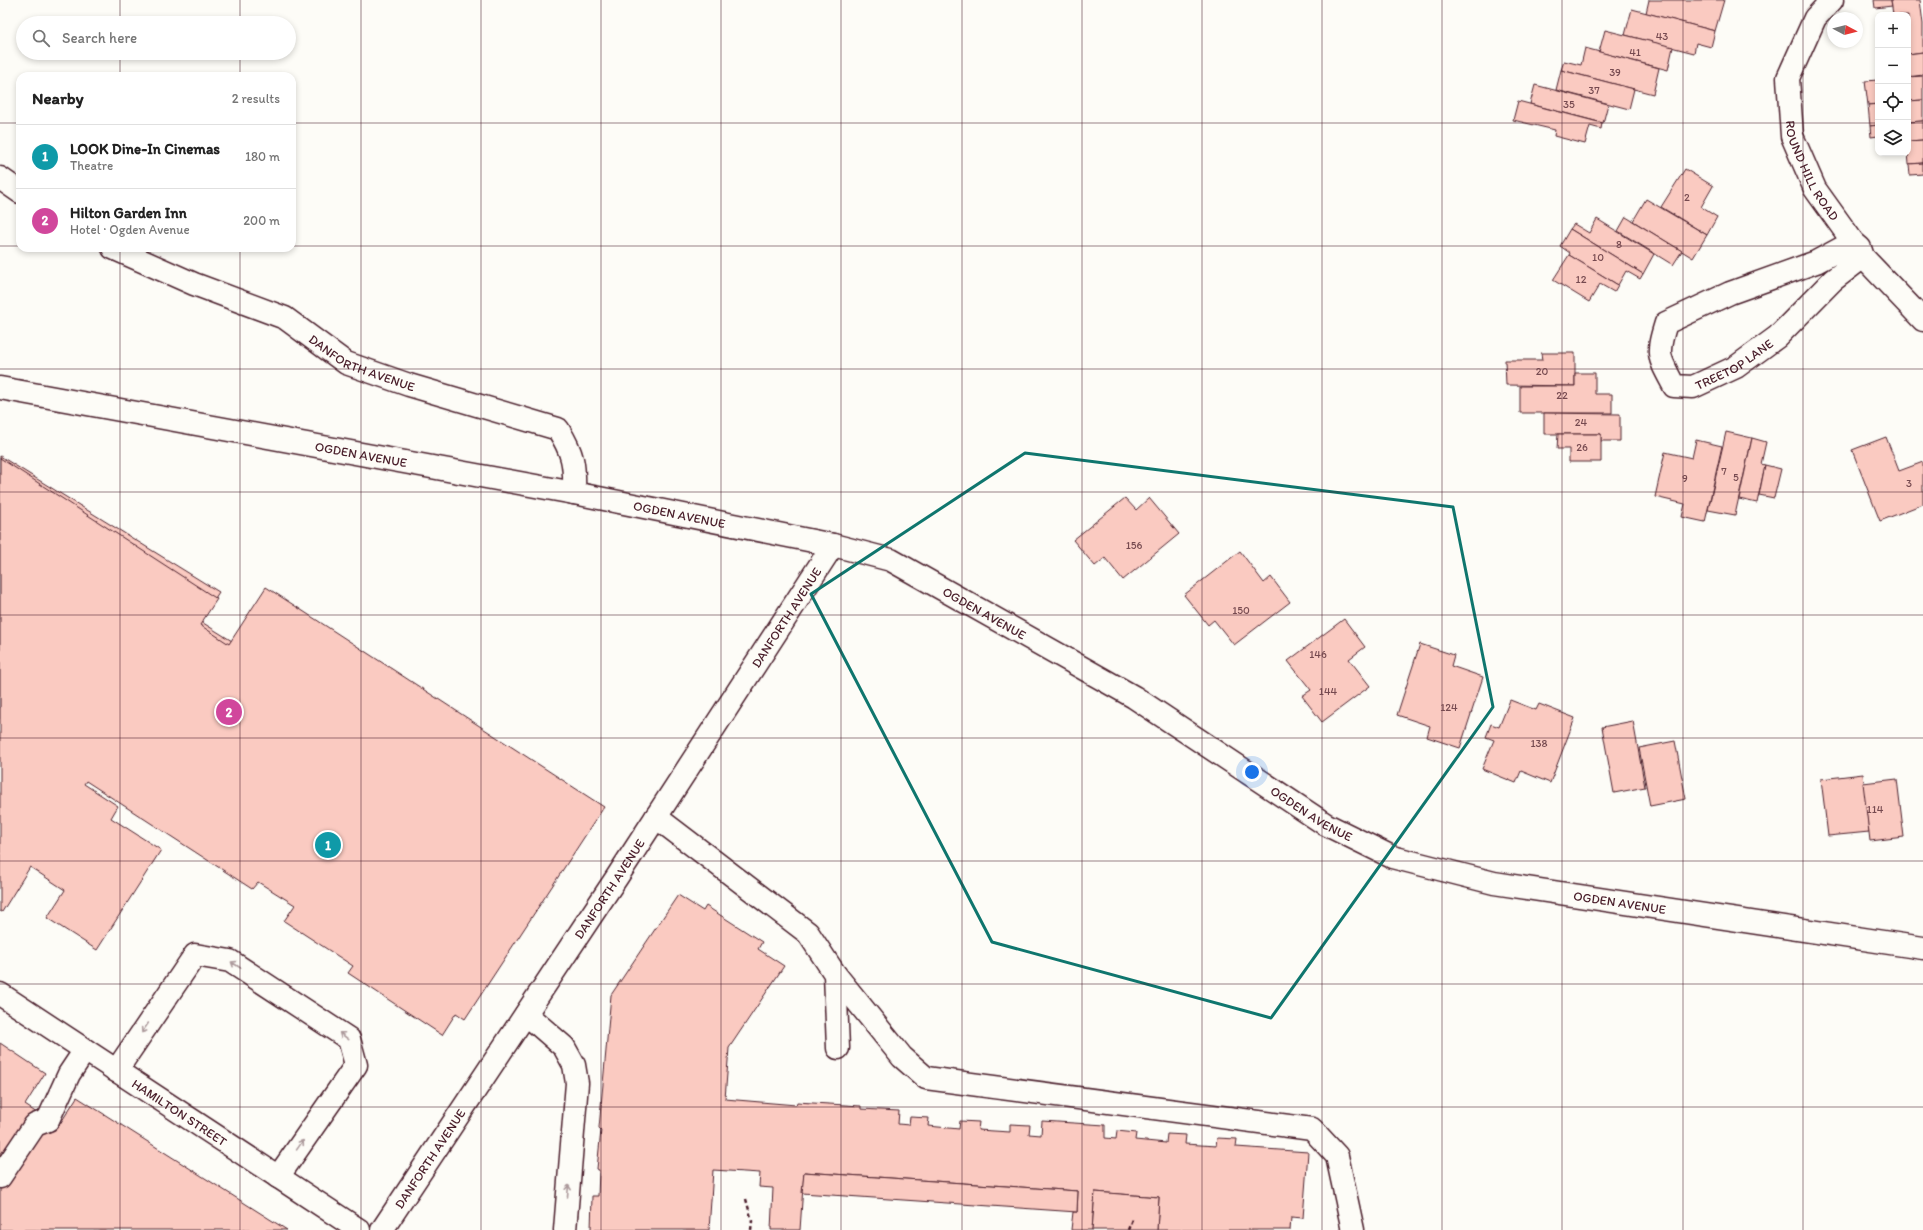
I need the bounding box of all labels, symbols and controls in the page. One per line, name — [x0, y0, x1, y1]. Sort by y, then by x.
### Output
north arrow — [1827, 12, 1863, 48]
map controls — [1875, 12, 1911, 156]
button: + — [1875, 12, 1911, 48]
search box — [16, 16, 296, 60]
icon: search — [30, 27, 52, 49]
text: Search here — [62, 29, 137, 47]
house number: 43 — [1656, 30, 1668, 43]
house number: 41 — [1629, 46, 1641, 59]
button: − — [1875, 48, 1911, 84]
house number: 39 — [1609, 66, 1621, 79]
house number: 37 — [1588, 84, 1600, 97]
button: locate — [1875, 84, 1911, 120]
text: Nearby — [32, 88, 84, 108]
text: 2 results — [232, 91, 280, 106]
house number: 35 — [1563, 98, 1575, 111]
street label: ROUND HILL ROAD — [1783, 120, 1842, 223]
button: layers — [1875, 120, 1911, 156]
text: LOOK Dine-In Cinemas — [70, 140, 220, 158]
text: 1 — [42, 149, 48, 164]
text: 180 m — [245, 149, 280, 164]
text: Theatre — [70, 158, 113, 173]
house number: 2 — [1684, 191, 1690, 204]
text: Hilton Garden Inn — [70, 204, 187, 222]
text: 2 — [42, 213, 48, 228]
text: 200 m — [243, 213, 280, 228]
text: Hotel · Ogden Avenue — [70, 222, 190, 237]
house number: 8 — [1616, 238, 1622, 251]
house number: 10 — [1592, 251, 1604, 264]
house number: 12 — [1576, 273, 1587, 286]
street label: DANFORTH AVENUE — [306, 331, 417, 394]
street label: TREETOP LANE — [1693, 335, 1776, 393]
house number: 20 — [1536, 365, 1549, 378]
house number: 22 — [1556, 389, 1568, 402]
house number: 24 — [1575, 416, 1588, 429]
street label: OGDEN AVENUE — [314, 438, 408, 470]
house number: 26 — [1576, 441, 1588, 454]
house number: 7 — [1721, 465, 1727, 478]
house number: 5 — [1733, 471, 1739, 484]
house number: 9 — [1682, 472, 1688, 485]
house number: 3 — [1906, 477, 1912, 490]
street label: OGDEN AVENUE — [632, 498, 727, 531]
house number: 156 — [1126, 539, 1143, 552]
street label: DANFORTH AVENUE — [748, 564, 824, 670]
street label: OGDEN AVENUE — [940, 583, 1029, 642]
house number: 150 — [1232, 604, 1250, 617]
house number: 146 — [1309, 648, 1327, 661]
house number: 144 — [1319, 685, 1338, 698]
pin: 2 — [216, 697, 242, 727]
house number: 124 — [1440, 701, 1458, 714]
house number: 138 — [1530, 737, 1548, 750]
your location — [1242, 762, 1262, 782]
street label: OGDEN AVENUE — [1268, 783, 1355, 844]
house number: 114 — [1867, 803, 1884, 816]
pin: 1 — [315, 830, 341, 860]
street label: DANFORTH AVENUE — [571, 836, 647, 941]
street label: OGDEN AVENUE — [1572, 888, 1667, 916]
one-way arrow — [230, 961, 241, 969]
one-way arrow — [141, 1022, 149, 1034]
one-way arrow — [338, 1032, 349, 1041]
street label: HAMILTON STREET — [129, 1075, 231, 1149]
street label: DANFORTH AVENUE — [391, 1106, 468, 1211]
one-way arrow — [296, 1140, 304, 1151]
one-way arrow — [565, 1185, 572, 1198]

